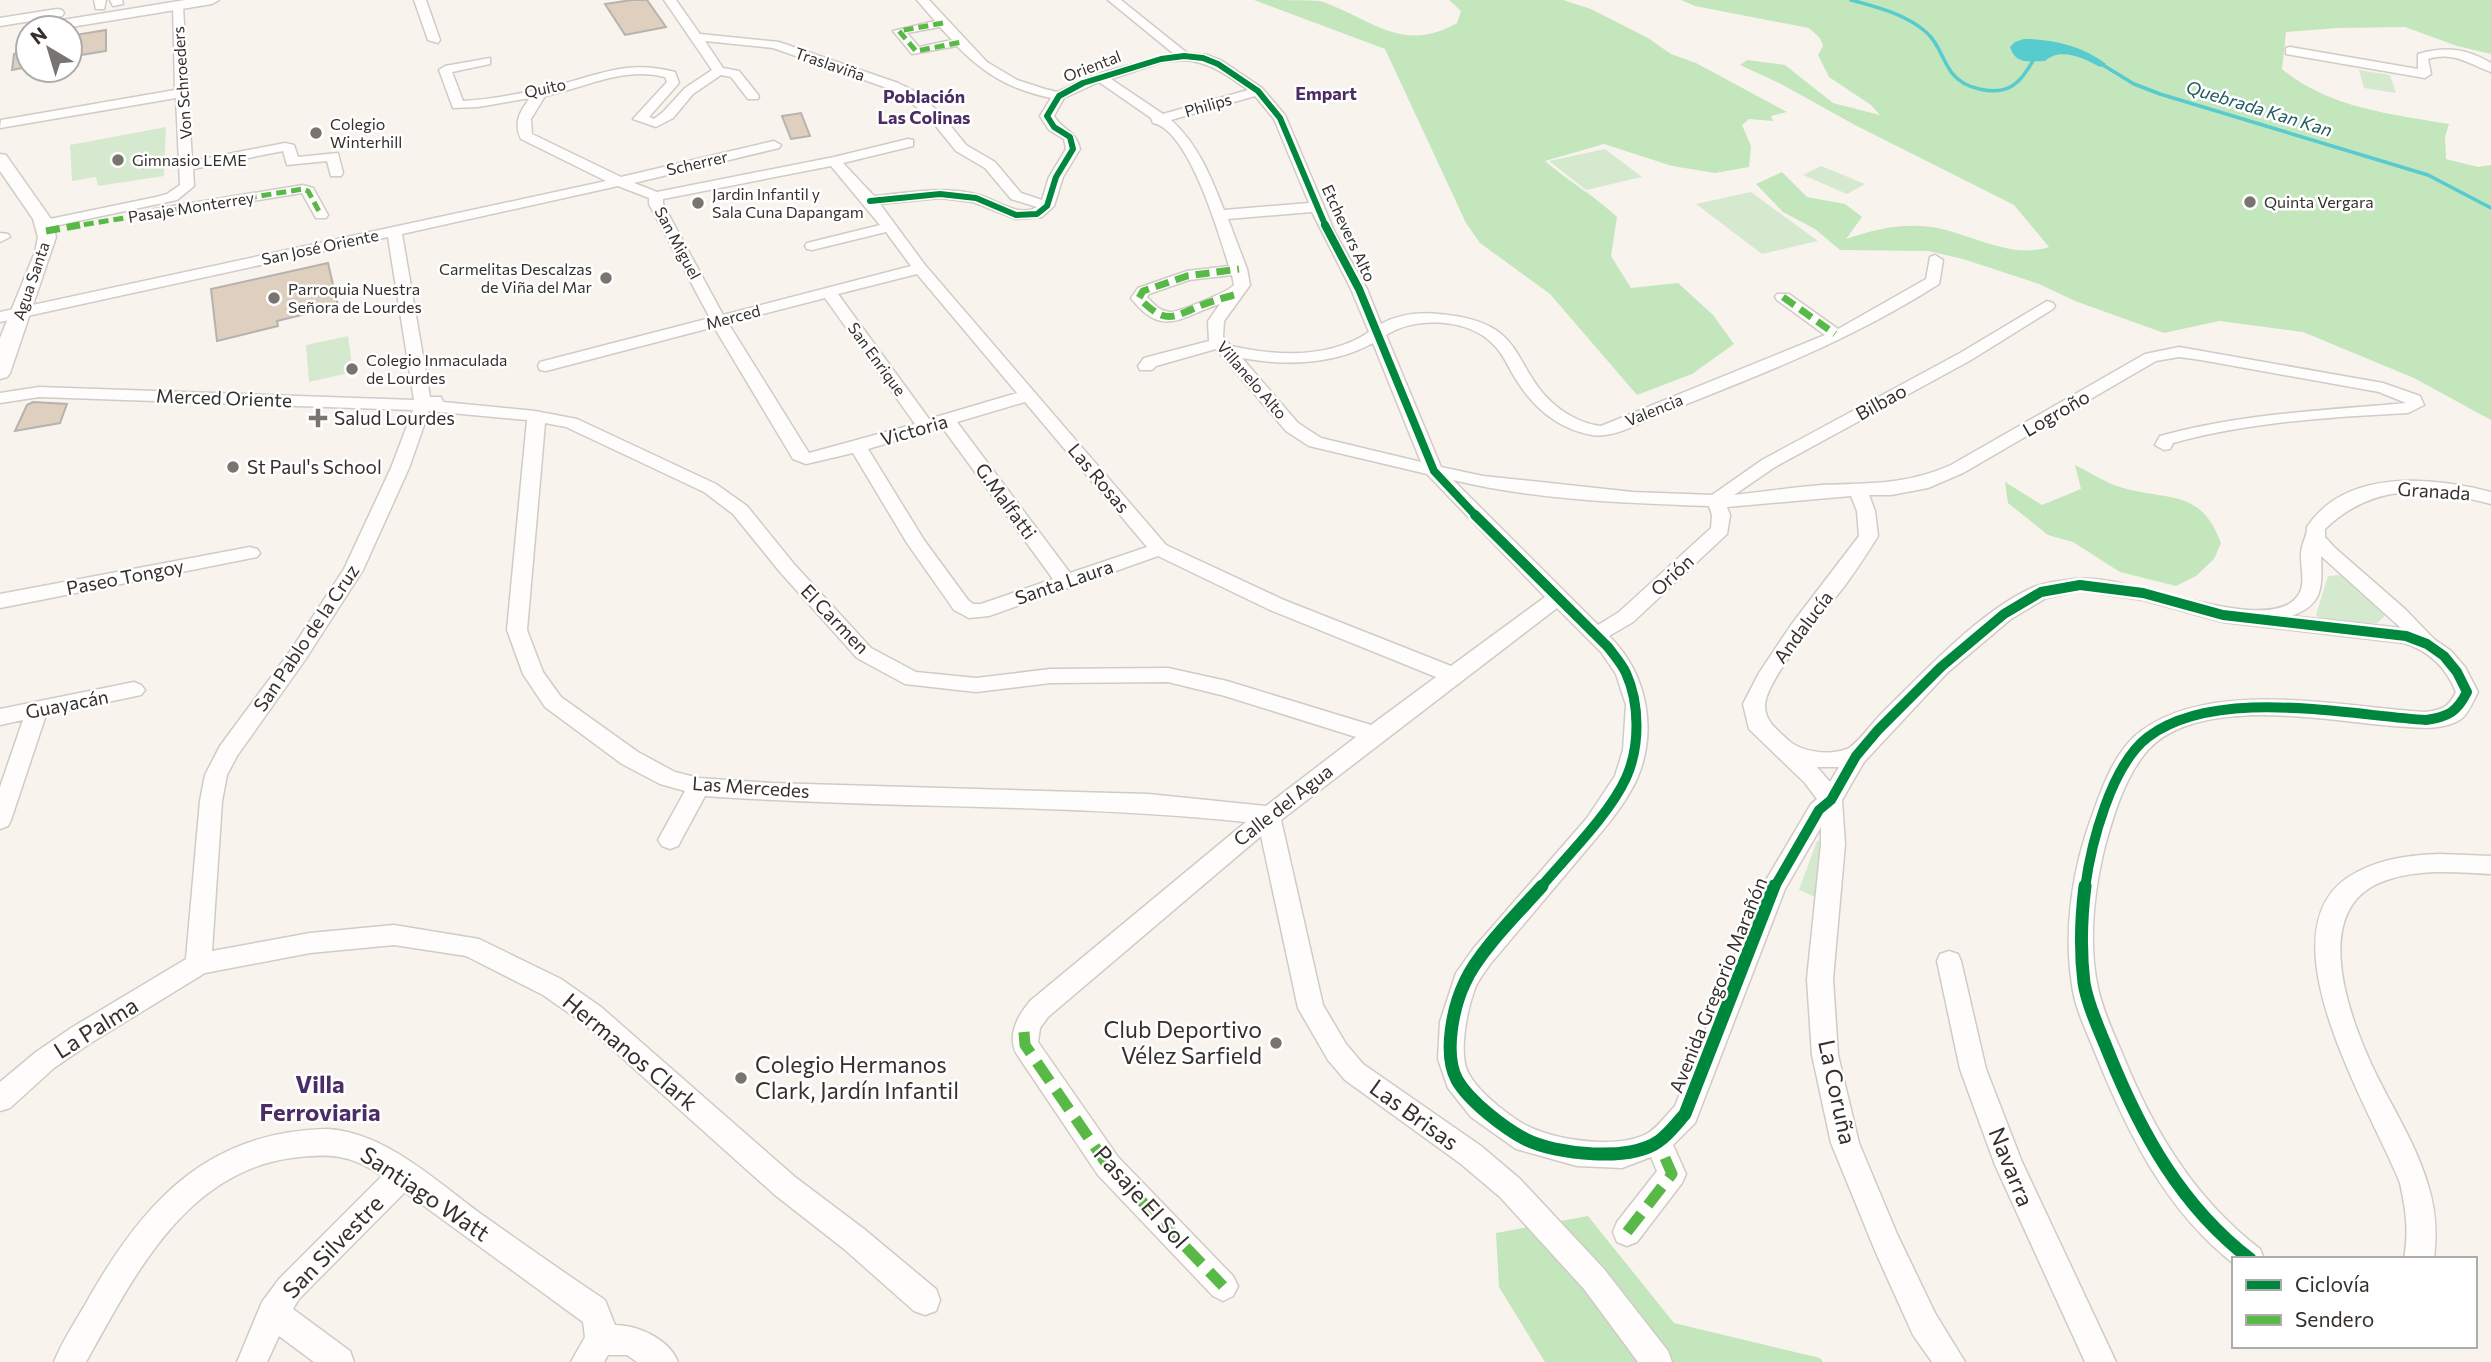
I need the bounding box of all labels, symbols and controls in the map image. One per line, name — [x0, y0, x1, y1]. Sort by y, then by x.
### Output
north arrow — [14, 14, 84, 84]
text: N — [26, 22, 51, 49]
street label: Von Schroeders — [168, 26, 195, 140]
street label: Traslaviña — [793, 43, 868, 84]
street label: Oriental — [1060, 46, 1123, 85]
street label: Quito — [522, 74, 567, 101]
water label: Quebrada Kan Kan — [2184, 75, 2335, 141]
district label: Empart — [1295, 82, 1357, 104]
district label: Población Las Colinas — [877, 85, 971, 128]
street label: Philips — [1182, 89, 1234, 120]
place label: Colegio Winterhill — [330, 114, 402, 151]
marker: Colegio Winterhill — [308, 125, 324, 141]
street label: Scherrer — [664, 146, 730, 179]
place label: Gimnasio LEME — [132, 150, 247, 169]
marker: Gimnasio LEME — [110, 152, 126, 168]
street label: Etchevers Alto — [1319, 181, 1380, 284]
place label: Jardin Infantil y Sala Cuna Dapangam — [712, 184, 864, 221]
street label: Pasaje Monterrey — [126, 187, 255, 226]
place label: Quinta Vergara — [2264, 192, 2374, 211]
marker: Quinta Vergara — [2242, 194, 2258, 210]
marker: Jardin Infantil y Sala Cuna Dapangam — [690, 195, 706, 211]
street label: San Miguel — [651, 203, 705, 282]
street label: San José Oriente — [260, 225, 380, 268]
street label: Agua Santa — [8, 239, 53, 322]
place label: Carmelitas Descalzas de Viña del Mar — [439, 259, 593, 296]
marker: Carmelitas Descalzas de Viña del Mar — [598, 270, 614, 286]
place label: Parroquia Nuestra Señora de Lourdes — [288, 279, 422, 316]
marker: Parroquia Nuestra Señora de Lourdes — [266, 290, 282, 306]
street label: Merced — [704, 300, 762, 333]
street label: San Enrique — [844, 318, 910, 399]
street label: Villanelo Alto — [1213, 337, 1291, 423]
place label: Colegio Inmaculada de Lourdes — [366, 350, 507, 387]
marker: Colegio Inmaculada de Lourdes — [344, 361, 360, 377]
street label: Bilbao — [1851, 378, 1910, 425]
street label: Merced Oriente — [156, 384, 292, 411]
street label: Logroño — [2018, 384, 2093, 441]
street label: Valencia — [1622, 389, 1685, 430]
place label: Salud Lourdes — [334, 406, 455, 429]
marker: Salud Lourdes — [308, 408, 328, 428]
street label: Victoria — [878, 409, 950, 450]
street label: Las Rosas — [1064, 438, 1135, 517]
place label: St Paul's School — [247, 455, 382, 478]
street label: G.Malfatti — [971, 458, 1042, 543]
marker: St Paul's School — [225, 459, 241, 475]
street label: Granada — [2397, 476, 2471, 505]
street label: Orión — [1645, 549, 1698, 600]
street label: Paseo Tongoy — [64, 554, 186, 599]
street label: Santa Laura — [1012, 554, 1116, 609]
street label: San Pablo de la Cruz — [248, 560, 363, 716]
street label: El Carmen — [797, 579, 874, 658]
street label: Andalucía — [1768, 586, 1837, 667]
street label: Guayacán — [23, 684, 110, 723]
street label: Calle del Agua — [1229, 759, 1337, 850]
street label: Las Mercedes — [692, 771, 810, 802]
street label: Avenida Gregorio Marañón — [1664, 874, 1771, 1096]
street label: Hermanos Clark — [557, 987, 704, 1116]
street label: La Palma — [48, 990, 143, 1064]
place label: Club Deportivo Vélez Sarfield — [1103, 1015, 1262, 1069]
marker: Club Deportivo Vélez Sarfield — [1268, 1035, 1284, 1051]
street label: La Coruña — [1813, 1037, 1863, 1147]
place label: Colegio Hermanos Clark, Jardín Infantil — [755, 1050, 959, 1104]
district label: Villa Ferroviaria — [259, 1069, 381, 1126]
marker: Colegio Hermanos Clark, Jardín Infantil — [733, 1070, 749, 1086]
street label: Las Brisas — [1365, 1073, 1464, 1156]
street label: Navarra — [1983, 1123, 2040, 1210]
street label: Pasaje El Sol — [1088, 1139, 1195, 1253]
street label: Santiago Watt — [356, 1140, 495, 1247]
street label: San Silvestre — [276, 1189, 388, 1304]
legend — [2232, 1257, 2477, 1348]
text: Ciclovía — [2295, 1271, 2370, 1296]
text: Sendero — [2295, 1306, 2374, 1331]

